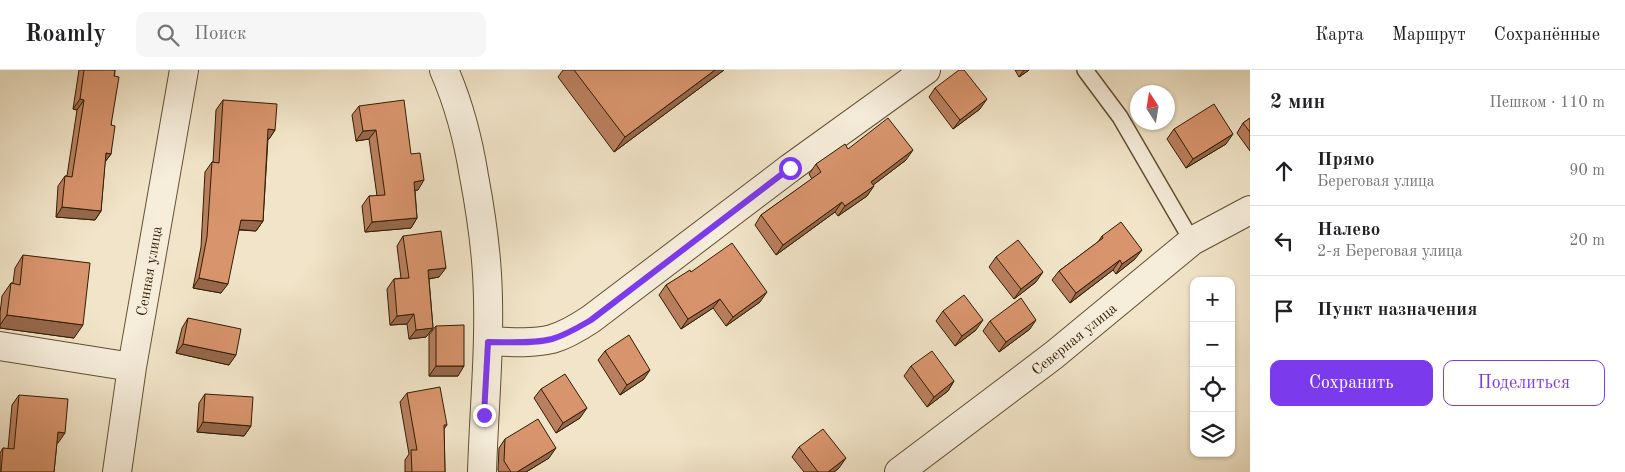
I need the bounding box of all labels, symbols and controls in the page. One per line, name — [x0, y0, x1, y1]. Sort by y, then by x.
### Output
search box — [136, 12, 486, 57]
icon: search — [154, 21, 182, 49]
text: Roamly — [25, 23, 106, 47]
text: Поиск — [194, 25, 246, 44]
text: Карта — [1315, 26, 1364, 44]
text: Маршрут — [1392, 26, 1466, 44]
text: Сохранённые — [1494, 26, 1600, 44]
north arrow — [1130, 85, 1175, 130]
text: 2 мин — [1270, 92, 1325, 113]
text: Пешком · 110 m — [1489, 95, 1605, 111]
text: Прямо — [1317, 151, 1375, 170]
route start — [779, 157, 802, 180]
icon: ahead — [1270, 157, 1298, 185]
text: 90 m — [1569, 163, 1605, 179]
text: Береговая улица — [1317, 174, 1435, 190]
text: Налево — [1317, 221, 1380, 240]
street label: Сенная улица — [135, 224, 166, 317]
icon: left — [1270, 227, 1298, 255]
text: 20 m — [1569, 233, 1605, 249]
text: 2-я Береговая улица — [1317, 244, 1463, 260]
map controls — [1190, 277, 1235, 457]
button: + — [1190, 277, 1235, 322]
icon: arrive — [1270, 297, 1298, 325]
street label: Северная улица — [1029, 301, 1121, 379]
text: Пункт назначения — [1317, 301, 1477, 320]
button: − — [1190, 322, 1235, 367]
button: Сохранить — [1270, 360, 1433, 406]
button: Поделиться — [1443, 360, 1605, 406]
button: locate — [1190, 367, 1235, 412]
route end — [473, 404, 496, 427]
button: layers — [1190, 412, 1235, 457]

